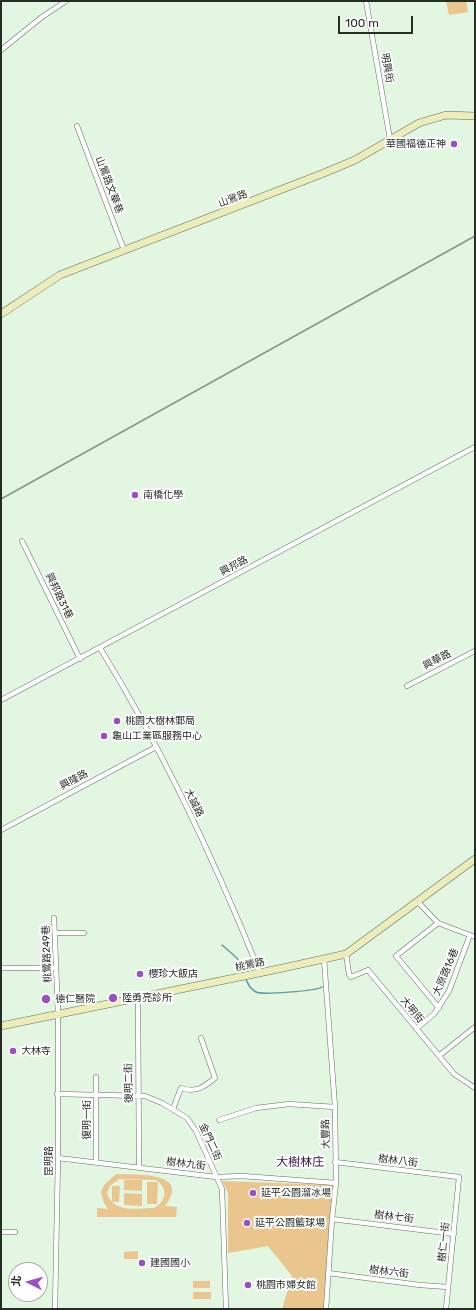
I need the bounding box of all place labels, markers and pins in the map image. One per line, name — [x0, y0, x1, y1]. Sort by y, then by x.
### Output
place label: 華國福德正神 — [386, 138, 446, 150]
marker: 華國福德正神 — [449, 139, 459, 149]
place label: 南橋化學 — [143, 489, 183, 501]
marker: 南橋化學 — [130, 490, 140, 500]
place label: 桃園大樹林郵局 — [125, 715, 195, 727]
marker: 桃園大樹林郵局 — [112, 716, 122, 726]
place label: 龜山工業區服務中心 — [112, 730, 202, 742]
marker: 龜山工業區服務中心 — [99, 731, 109, 741]
place label: 櫻珍大飯店 — [148, 968, 198, 980]
marker: 櫻珍大飯店 — [135, 969, 145, 979]
marker: 陸勇亮診所 — [107, 992, 119, 1004]
place label: 陸勇亮診所 — [122, 992, 172, 1004]
marker: 德仁醫院 — [40, 993, 52, 1005]
place label: 德仁醫院 — [55, 993, 95, 1005]
place label: 大林寺 — [21, 1045, 51, 1057]
marker: 大林寺 — [8, 1046, 18, 1056]
place label: 延平公園溜冰場 — [261, 1187, 331, 1199]
marker: 延平公園溜冰場 — [248, 1188, 258, 1198]
place label: 延平公園籃球場 — [255, 1217, 325, 1229]
marker: 延平公園籃球場 — [242, 1218, 252, 1228]
place label: 建國國小 — [150, 1257, 190, 1269]
marker: 建國國小 — [137, 1258, 147, 1268]
place label: 桃園市婦女館 — [256, 1279, 316, 1291]
marker: 桃園市婦女館 — [243, 1280, 253, 1290]

